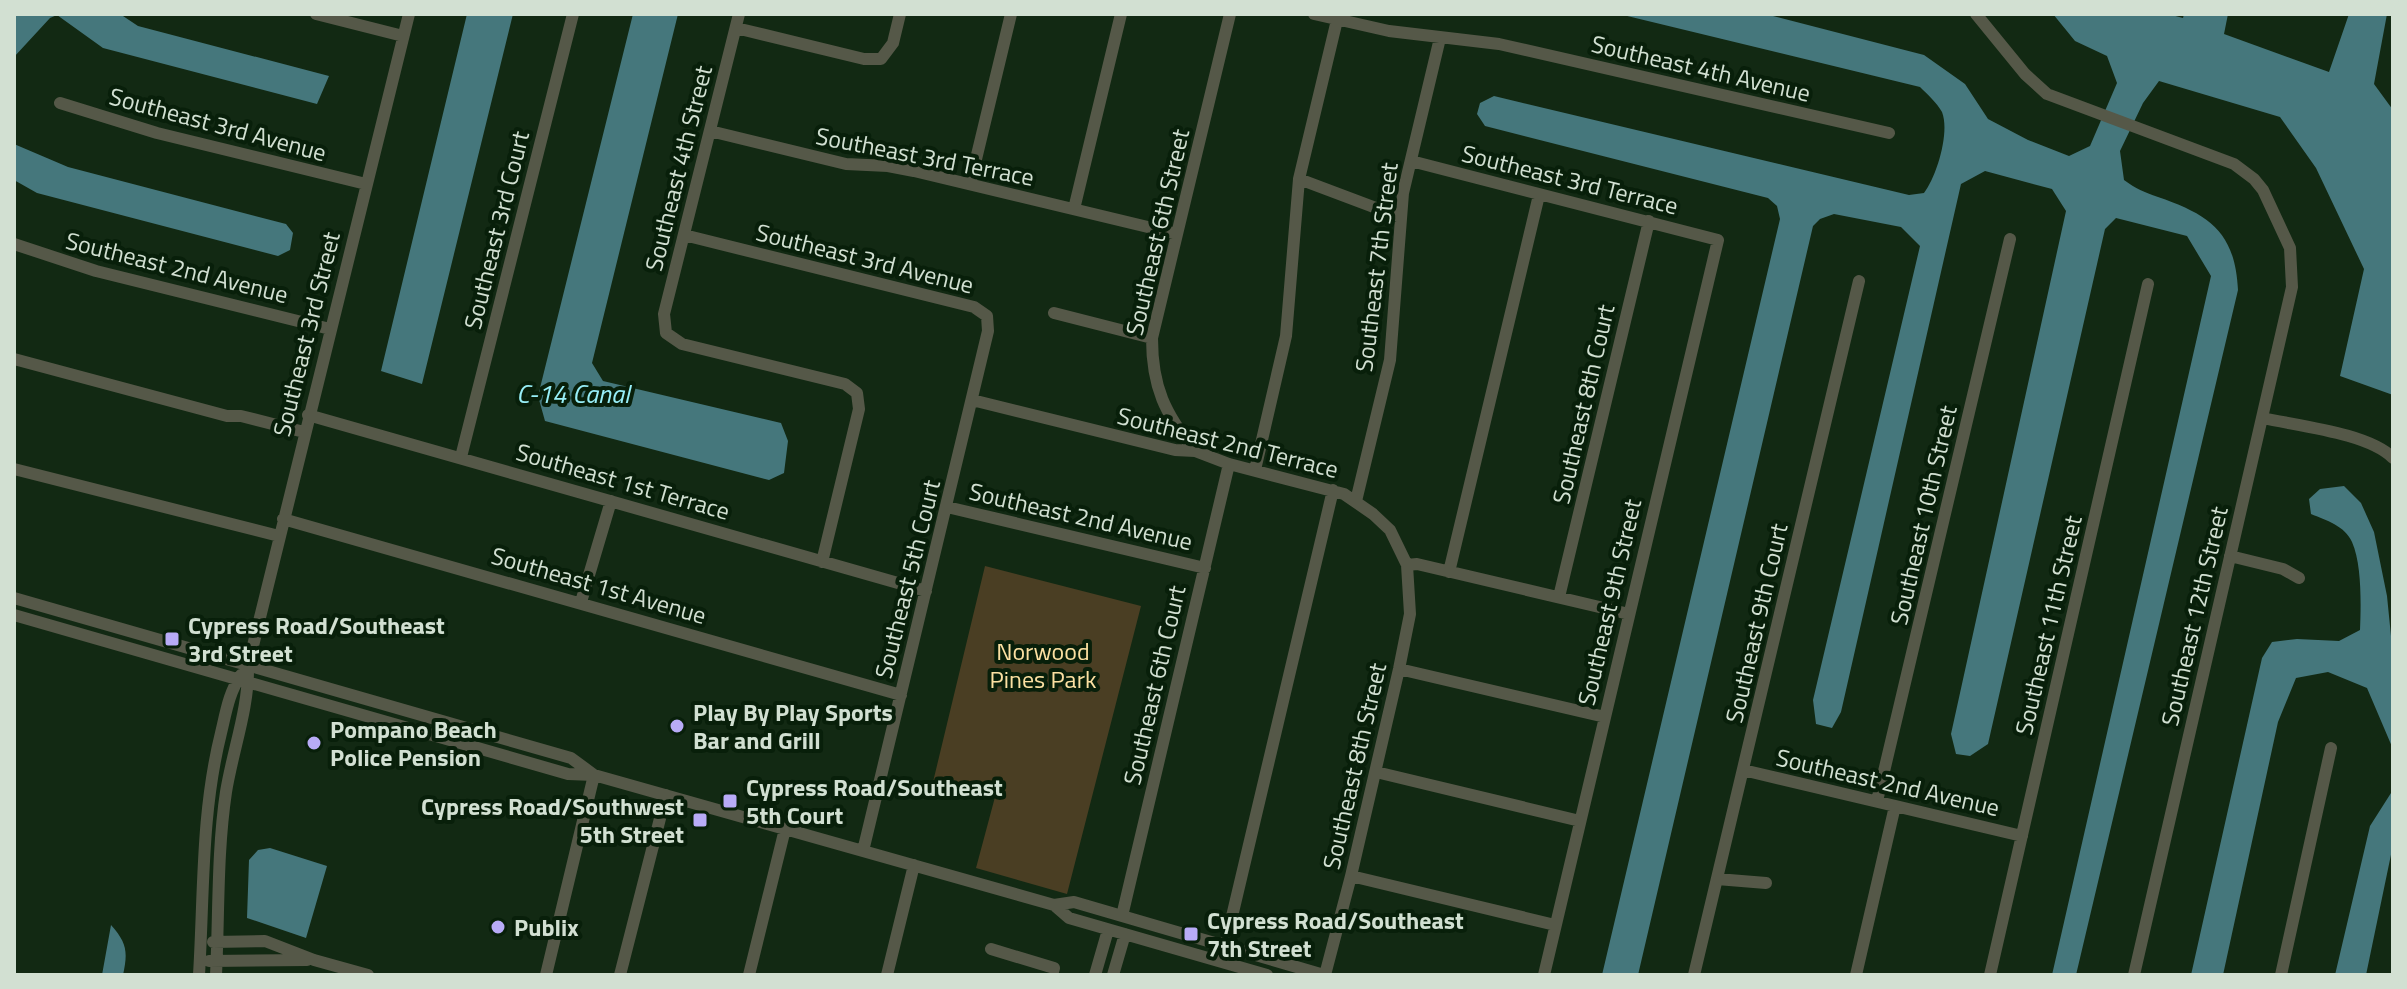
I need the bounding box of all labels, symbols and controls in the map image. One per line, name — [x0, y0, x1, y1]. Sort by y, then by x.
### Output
street label: Southeast 4th Avenue — [1588, 25, 1814, 111]
street label: Southeast 4th Street — [635, 61, 721, 275]
street label: Southeast 3rd Avenue — [106, 78, 330, 170]
street label: Southeast 3rd Terrace — [813, 117, 1037, 195]
street label: Southeast 6th Street — [1116, 125, 1198, 339]
street label: Southeast 3rd Court — [454, 127, 538, 333]
street label: Southeast 3rd Terrace — [1458, 135, 1682, 223]
street label: Southeast 7th Street — [1345, 160, 1407, 374]
street label: Southeast 3rd Avenue — [752, 214, 978, 302]
street label: Southeast 2nd Avenue — [62, 222, 292, 312]
street label: Southeast 3rd Street — [263, 227, 349, 440]
street label: Southeast 8th Court — [1543, 300, 1624, 507]
water label: C-14 Canal — [516, 374, 633, 413]
street label: Southeast 2nd Terrace — [1114, 397, 1342, 487]
street label: Southeast 10th Street — [1880, 401, 1966, 628]
street label: Southeast 1st Terrace — [512, 433, 734, 529]
street label: Southeast 2nd Avenue — [966, 473, 1196, 559]
street label: Southeast 5th Court — [865, 475, 949, 682]
street label: Southeast 9th Street — [1568, 495, 1650, 709]
street label: Southeast 12th Street — [2151, 502, 2237, 729]
street label: Southeast 11th Street — [2005, 511, 2091, 738]
street label: Southeast 9th Court — [1716, 519, 1797, 726]
street label: Southeast 1st Avenue — [487, 537, 711, 633]
street label: Southeast 6th Court — [1114, 581, 1195, 788]
place label: Cypress Road/Southeast 3rd Street — [188, 607, 445, 671]
marker: Cypress Road/Southeast 3rd Street — [163, 630, 181, 648]
park label: Norwood Pines Park — [990, 633, 1097, 697]
street label: Southeast 8th Street — [1313, 659, 1395, 873]
place label: Play By Play Sports Bar and Grill — [693, 694, 893, 758]
place label: Pompano Beach Police Pension — [330, 711, 497, 775]
marker: Play By Play Sports Bar and Grill — [668, 717, 686, 735]
marker: Pompano Beach Police Pension — [305, 734, 323, 752]
street label: Southeast 2nd Avenue — [1773, 739, 2003, 825]
place label: Cypress Road/Southeast 5th Court — [746, 769, 1003, 833]
place label: Cypress Road/Southwest 5th Street — [421, 788, 684, 852]
marker: Cypress Road/Southeast 5th Court — [721, 792, 739, 810]
marker: Cypress Road/Southwest 5th Street — [691, 811, 709, 829]
place label: Cypress Road/Southeast 7th Street — [1207, 902, 1464, 966]
place label: Publix — [514, 909, 579, 945]
marker: Publix — [489, 918, 507, 936]
marker: Cypress Road/Southeast 7th Street — [1182, 925, 1200, 943]

